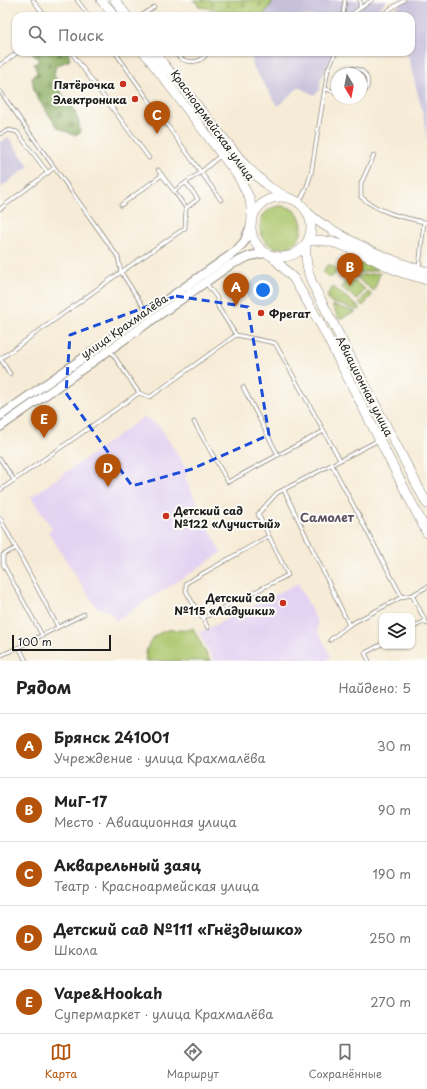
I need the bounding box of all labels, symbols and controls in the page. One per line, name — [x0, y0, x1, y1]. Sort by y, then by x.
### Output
search box — [12, 12, 415, 56]
icon: search — [26, 23, 48, 45]
text: Поиск — [58, 23, 104, 46]
street label: Красноармейская улица — [167, 66, 259, 184]
north arrow — [331, 68, 367, 104]
place label: Пятёрочка — [54, 76, 115, 93]
marker: Пятёрочка — [118, 79, 128, 89]
place label: Электроника — [53, 91, 127, 108]
marker: Электроника — [130, 94, 140, 104]
pin: C — [144, 101, 170, 134]
pin: B — [337, 253, 363, 286]
pin: A — [223, 273, 249, 306]
your location — [253, 280, 273, 300]
street label: улица Крахмалёва — [77, 290, 171, 362]
place label: Фрегат — [269, 305, 311, 322]
marker: Фрегат — [256, 308, 266, 318]
street label: Авиационная улица — [332, 333, 398, 439]
pin: E — [31, 405, 57, 438]
pin: D — [95, 454, 121, 487]
place label: Детский сад №122 «Лучистый» — [173, 502, 281, 532]
district label: Самолет — [300, 508, 355, 526]
marker: Детский сад №122 «Лучистый» — [161, 511, 171, 521]
place label: Детский сад №115 «Ладушки» — [174, 589, 275, 619]
marker: Детский сад №115 «Ладушки» — [278, 598, 288, 608]
map controls — [379, 613, 415, 649]
button: layers — [379, 613, 415, 649]
scale bar — [12, 633, 111, 652]
text: 100 m — [18, 633, 52, 650]
text: Рядом — [16, 674, 71, 700]
text: Найдено: 5 — [339, 678, 411, 697]
text: Брянск 241001 — [54, 725, 169, 748]
text: A — [24, 736, 34, 755]
text: 30 m — [377, 736, 411, 755]
text: Учреждение · улица Крахмалёва — [54, 748, 266, 767]
text: МиГ-17 — [54, 789, 107, 812]
text: B — [25, 800, 33, 819]
text: 90 m — [378, 800, 411, 819]
text: Место · Авиационная улица — [54, 812, 237, 831]
text: Акварельный заяц — [54, 853, 201, 876]
text: C — [24, 864, 34, 883]
text: 190 m — [372, 864, 411, 883]
text: Театр · Красноармейская улица — [54, 876, 259, 895]
text: Детский сад №111 «Гнёздышко» — [54, 917, 302, 940]
text: D — [24, 928, 34, 947]
text: 250 m — [369, 928, 411, 947]
text: Школа — [54, 940, 98, 959]
text: Vape&Hookah — [54, 981, 162, 1004]
text: E — [25, 992, 33, 1011]
text: 270 m — [370, 992, 411, 1011]
text: Супермаркет · улица Крахмалёва — [54, 1004, 273, 1023]
tab: Карта — [45, 1041, 77, 1082]
tab: Маршрут — [167, 1041, 219, 1082]
tab: Сохранённые — [309, 1041, 382, 1082]

